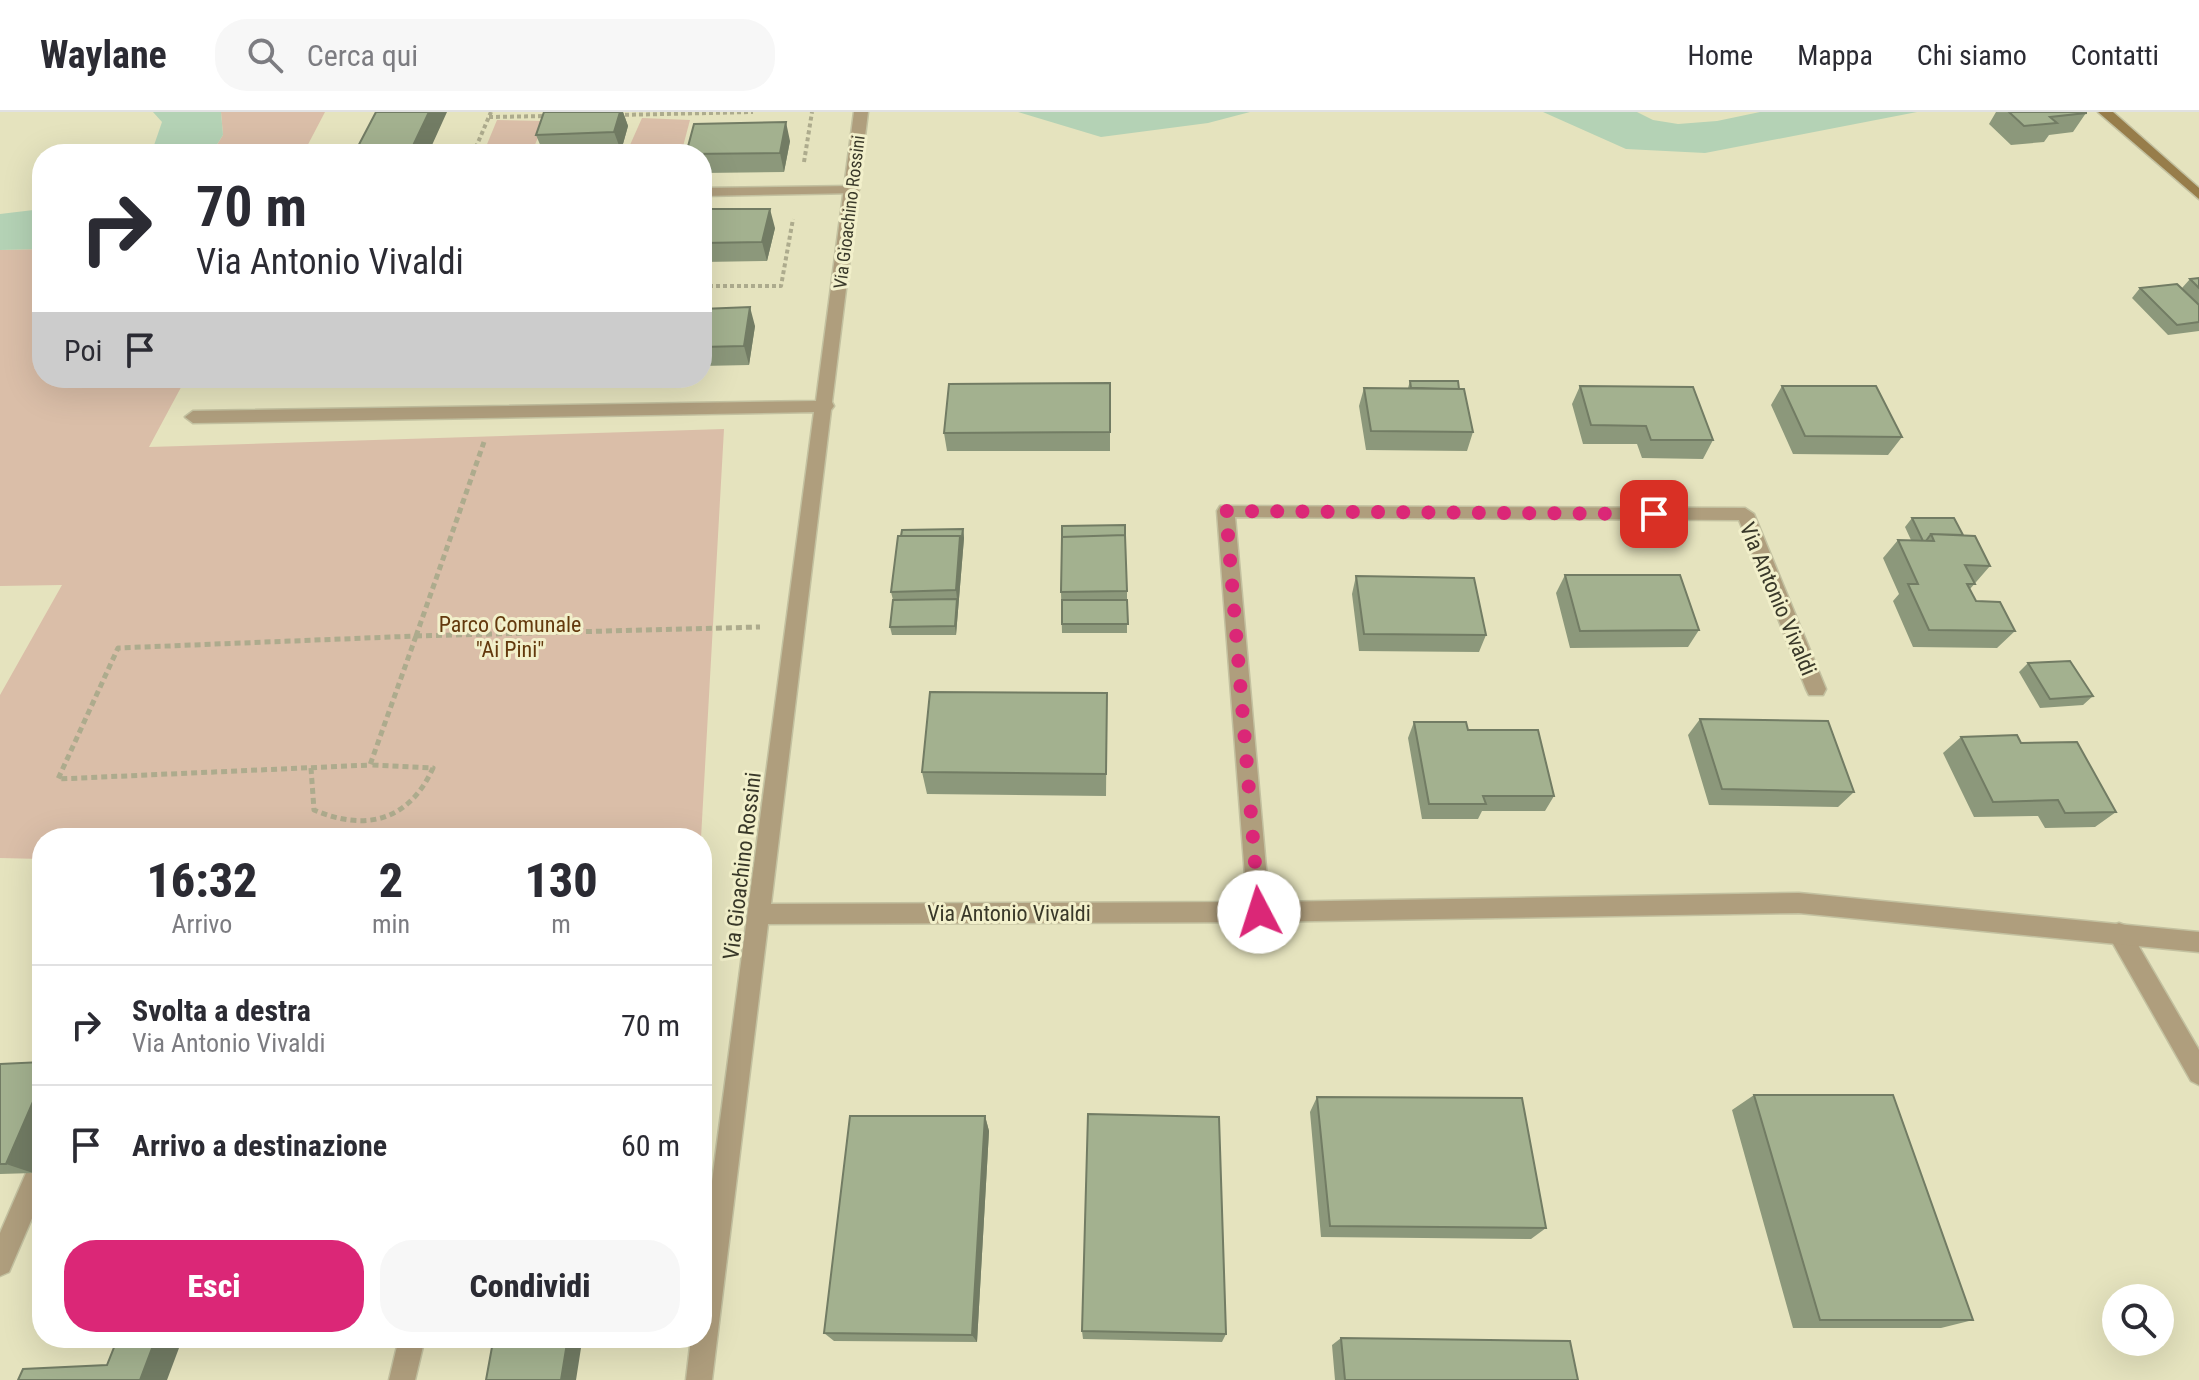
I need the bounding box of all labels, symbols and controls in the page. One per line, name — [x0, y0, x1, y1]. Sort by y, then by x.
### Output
search box — [215, 19, 775, 91]
text: Waylane — [40, 33, 167, 77]
icon: search — [243, 33, 287, 77]
text: Cerca qui — [307, 38, 418, 73]
text: Home — [1688, 39, 1753, 72]
text: Mappa — [1797, 39, 1873, 72]
text: Chi siamo — [1917, 39, 2027, 72]
text: Contatti — [2071, 39, 2159, 72]
street label: Via Gioachino Rossini — [829, 134, 869, 290]
text: 70 m — [196, 174, 307, 240]
icon: right — [64, 176, 168, 280]
text: Via Antonio Vivaldi — [196, 241, 464, 283]
icon: arrive — [118, 328, 162, 372]
text: Poi — [64, 333, 102, 368]
pin — [1620, 480, 1688, 548]
icon: arrive — [1632, 492, 1676, 536]
street label: Via Antonio Vivaldi — [1735, 519, 1821, 679]
park label: Parco Comunale "Ai Pini" — [439, 612, 581, 662]
street label: Via Gioachino Rossini — [718, 771, 766, 961]
text: 16:32 — [146, 852, 258, 909]
text: 2 — [379, 852, 403, 909]
text: 130 — [524, 852, 598, 909]
position arrow — [1217, 870, 1301, 954]
street label: Via Antonio Vivaldi — [927, 901, 1091, 926]
text: Arrivo — [172, 909, 232, 939]
text: min — [372, 909, 410, 939]
text: m — [551, 909, 571, 939]
text: Svolta a destra — [132, 993, 311, 1028]
icon: right — [64, 1003, 108, 1047]
text: 70 m — [621, 1008, 680, 1043]
text: Via Antonio Vivaldi — [132, 1028, 325, 1058]
icon: arrive — [64, 1123, 108, 1167]
text: Arrivo a destinazione — [132, 1128, 387, 1163]
text: 60 m — [621, 1128, 680, 1163]
button: Esci — [64, 1240, 364, 1332]
button: Condividi — [380, 1240, 680, 1332]
map controls — [2102, 1284, 2174, 1356]
button: search — [2102, 1284, 2174, 1356]

